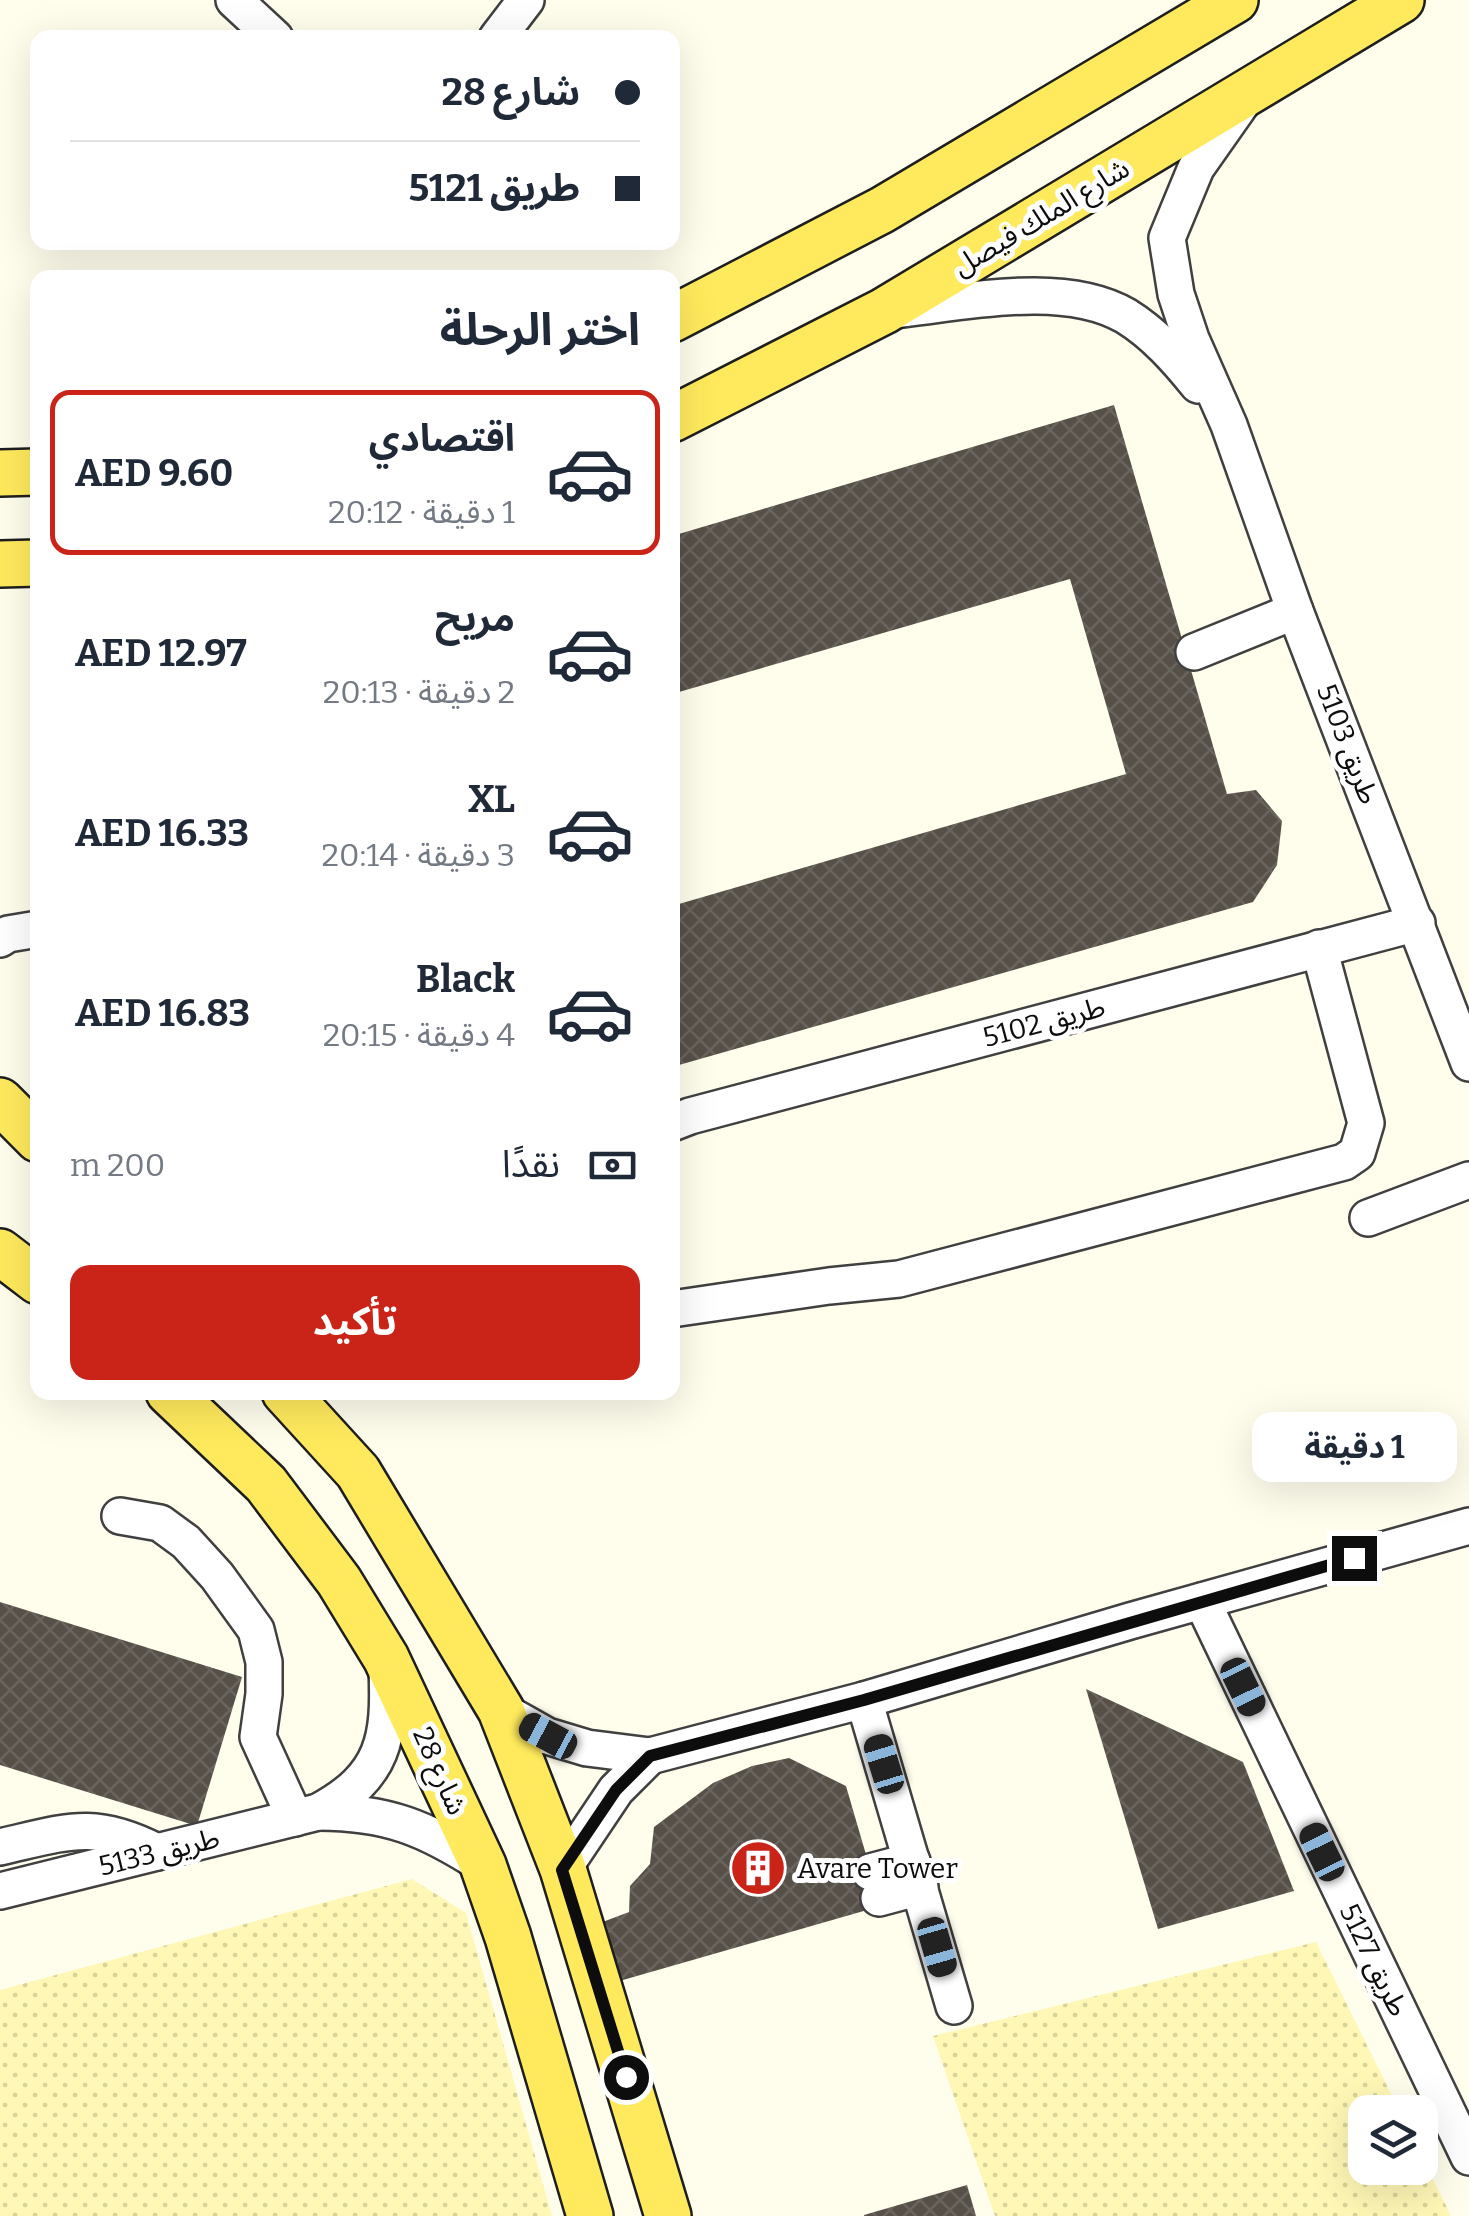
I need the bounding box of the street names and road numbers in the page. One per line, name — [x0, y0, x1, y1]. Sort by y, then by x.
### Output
street label: شارع الملك فيصل — [947, 151, 1137, 286]
street label: طريق 5103 — [1309, 679, 1386, 809]
street label: طريق 5102 — [979, 990, 1109, 1055]
street label: شارع 28 — [403, 1722, 474, 1821]
street label: طريق 5133 — [95, 1821, 223, 1884]
street label: طريق 5127 — [1332, 1898, 1415, 2022]

